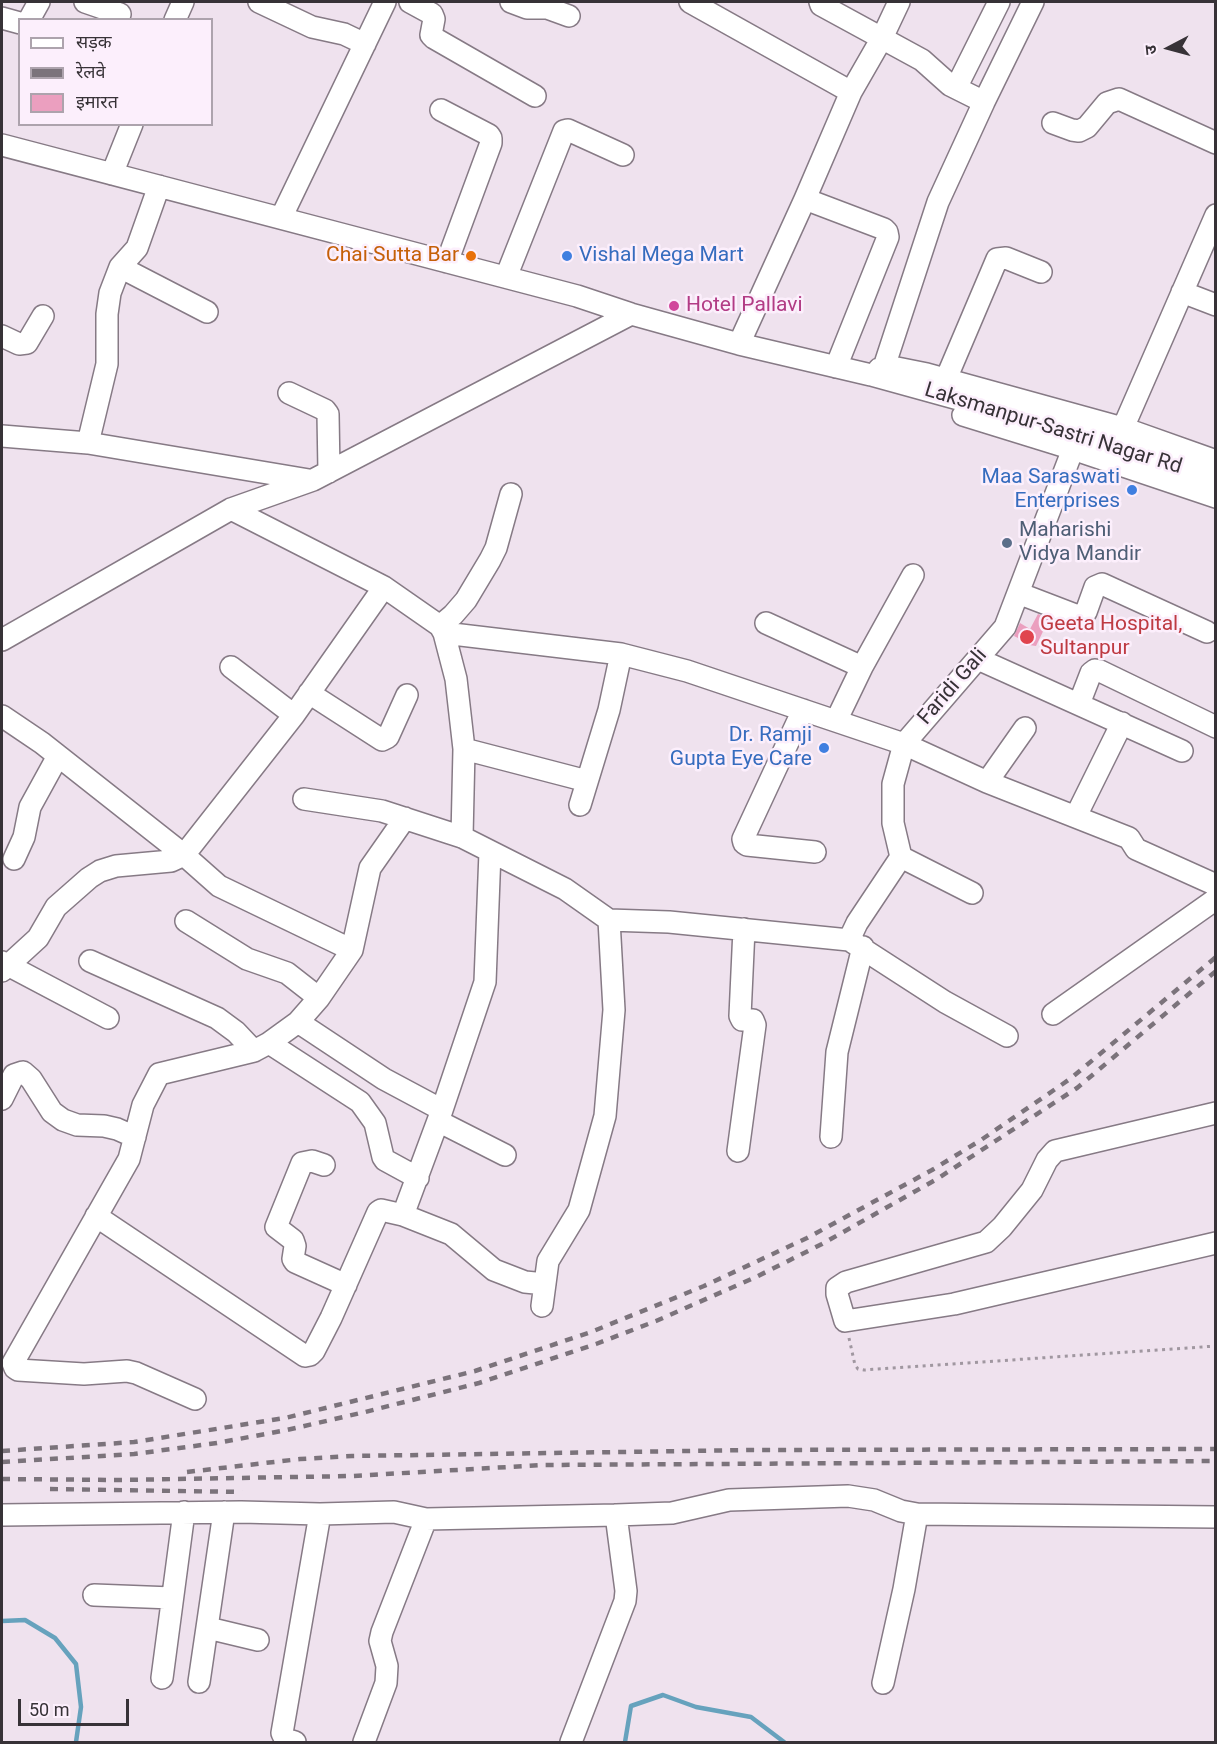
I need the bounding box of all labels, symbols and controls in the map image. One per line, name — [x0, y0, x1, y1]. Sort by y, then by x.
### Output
legend — [18, 18, 213, 126]
north arrow — [1139, 18, 1199, 78]
text: सड़क — [76, 31, 112, 52]
text: उ — [1141, 44, 1161, 56]
text: रेलवे — [76, 61, 106, 82]
text: इमारत — [76, 91, 118, 112]
place label: Chai Sutta Bar — [326, 243, 459, 269]
place label: Vishal Mega Mart — [579, 243, 744, 269]
marker: Chai Sutta Bar — [464, 249, 478, 263]
marker: Vishal Mega Mart — [560, 249, 574, 263]
place label: Hotel Pallavi — [686, 293, 803, 319]
marker: Hotel Pallavi — [667, 299, 681, 313]
street label: Laksmanpur-Sastri Nagar Rd — [921, 378, 1185, 480]
place label: Maa Saraswati Enterprises — [982, 465, 1120, 515]
marker: Maa Saraswati Enterprises — [1125, 483, 1139, 497]
place label: Maharishi Vidya Mandir — [1019, 518, 1141, 568]
marker: Maharishi Vidya Mandir — [1000, 536, 1014, 550]
place label: Geeta Hospital, Sultanpur — [1040, 612, 1182, 662]
marker: Geeta Hospital, Sultanpur — [1018, 628, 1036, 646]
street label: Faridi Gali — [913, 644, 993, 730]
place label: Dr. Ramji Gupta Eye Care — [670, 723, 812, 773]
marker: Dr. Ramji Gupta Eye Care — [817, 741, 831, 755]
scale bar — [21, 1687, 132, 1725]
text: 50 m — [29, 1699, 69, 1720]

